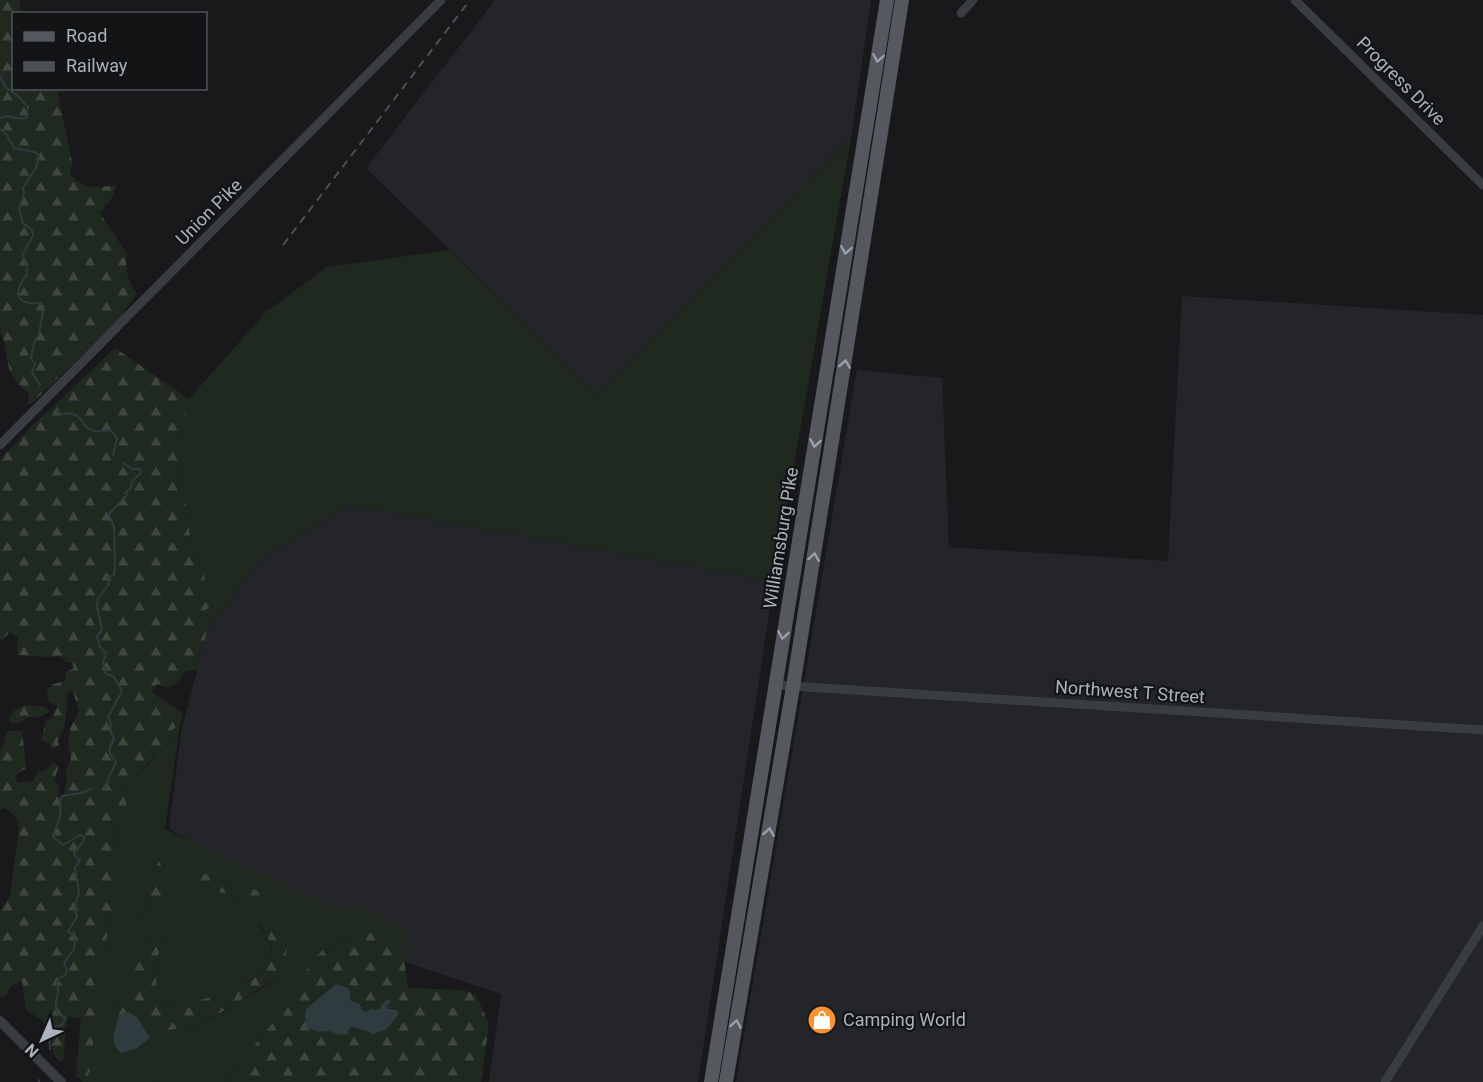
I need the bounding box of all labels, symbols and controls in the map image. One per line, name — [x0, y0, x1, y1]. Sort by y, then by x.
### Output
legend — [12, 12, 207, 90]
text: Road — [66, 25, 107, 46]
street label: Progress Drive — [1353, 32, 1450, 129]
one-way arrow — [872, 53, 884, 62]
text: Railway — [66, 55, 128, 76]
street label: Union Pike — [171, 174, 246, 249]
one-way arrow — [840, 245, 853, 255]
one-way arrow — [838, 360, 850, 369]
one-way arrow — [809, 438, 821, 447]
street label: Williamsburg Pike — [759, 466, 802, 610]
one-way arrow — [807, 552, 819, 561]
one-way arrow — [778, 630, 790, 640]
street label: Northwest T Street — [1054, 676, 1206, 707]
one-way arrow — [762, 827, 774, 837]
shop icon: Camping World — [806, 1004, 838, 1036]
place label: Camping World — [843, 1009, 966, 1030]
north arrow — [12, 1010, 72, 1070]
one-way arrow — [730, 1020, 742, 1029]
text: N — [21, 1040, 43, 1061]

